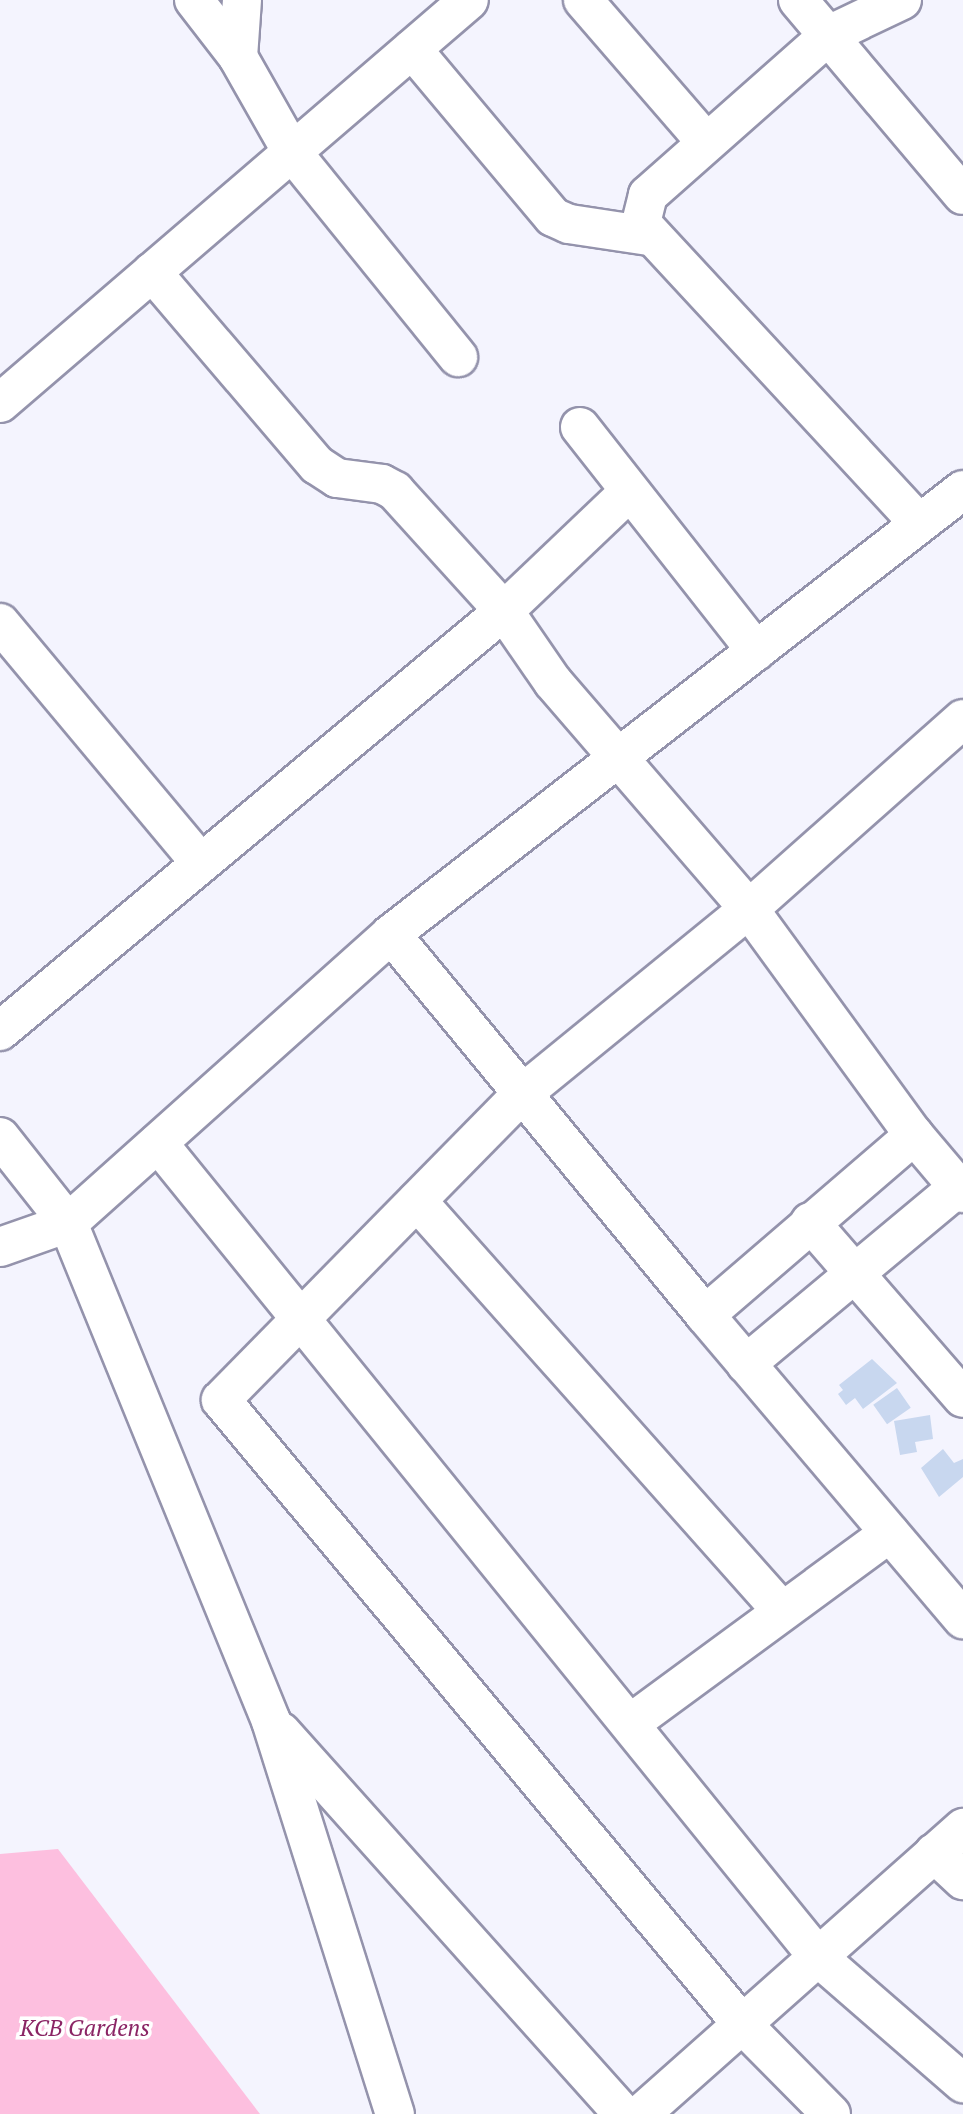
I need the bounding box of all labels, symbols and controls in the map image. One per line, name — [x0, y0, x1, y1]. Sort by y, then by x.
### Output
park label: KCB Gardens — [20, 2014, 150, 2042]

